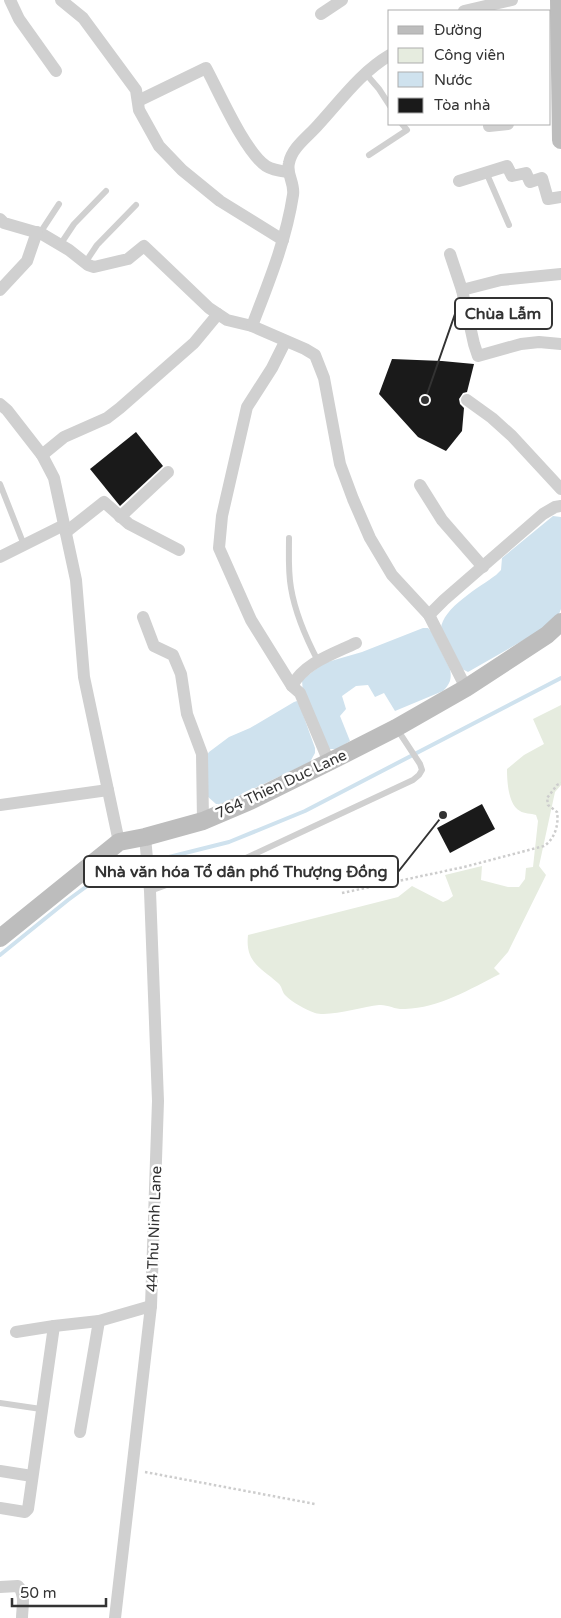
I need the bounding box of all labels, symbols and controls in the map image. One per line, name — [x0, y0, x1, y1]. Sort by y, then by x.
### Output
legend — [388, 10, 551, 125]
text: Đường — [434, 21, 482, 39]
text: Công viên — [434, 46, 505, 64]
text: Nước — [434, 71, 472, 89]
text: Tòa nhà — [434, 96, 490, 114]
callout: Chùa Lẫm — [455, 298, 552, 329]
text: Chùa Lẫm — [465, 304, 541, 324]
street label: 764 Thien Duc Lane — [213, 746, 349, 822]
callout: Nhà văn hóa Tổ dân phố Thượng Đồng — [84, 856, 398, 887]
text: Nhà văn hóa Tổ dân phố Thượng Đồng — [94, 862, 388, 882]
street label: 44 Thu Ninh Lane — [143, 1166, 165, 1292]
scale bar — [12, 1576, 106, 1608]
text: 50 m — [20, 1584, 57, 1602]

